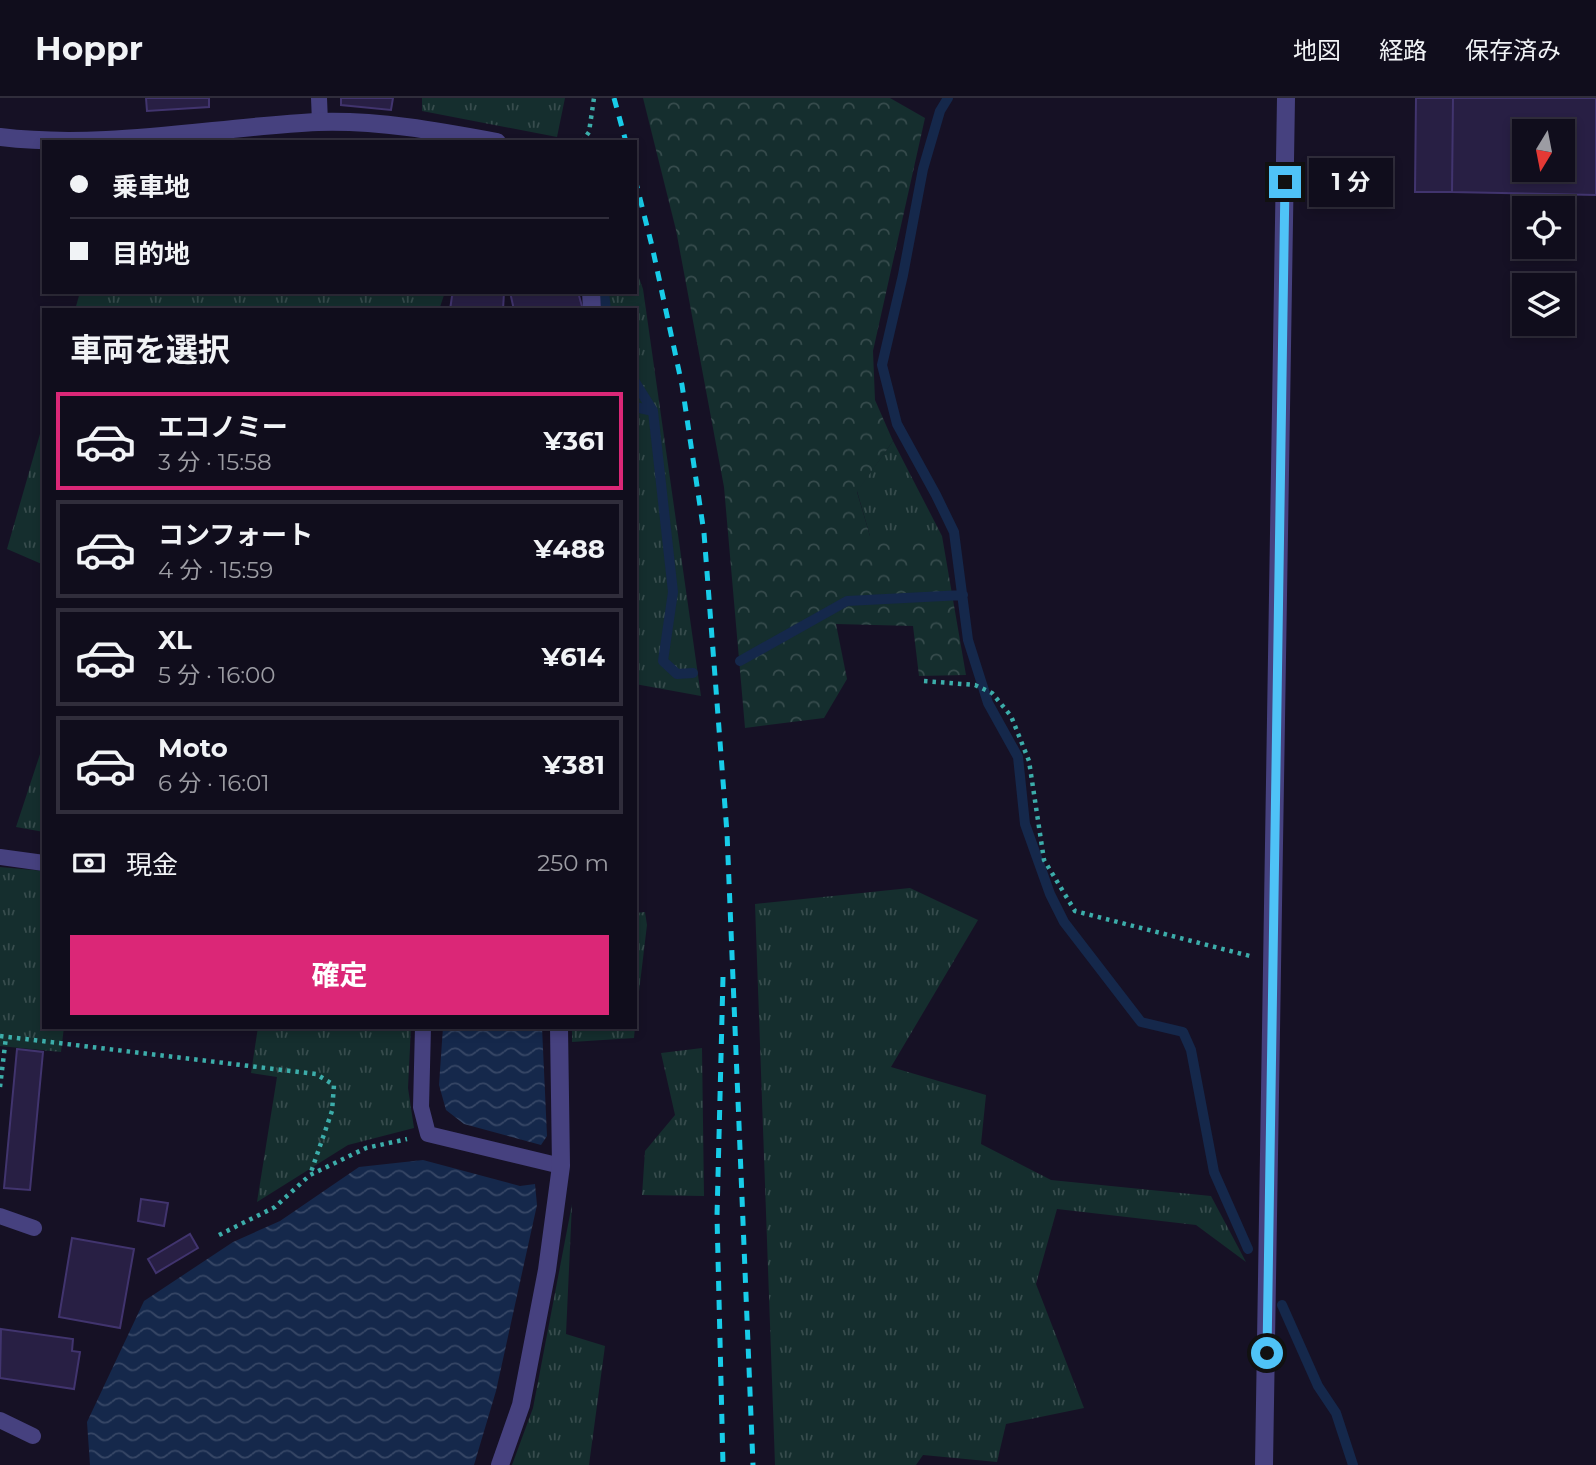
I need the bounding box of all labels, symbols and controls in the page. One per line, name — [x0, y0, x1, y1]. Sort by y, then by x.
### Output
text: Hoppr — [35, 28, 143, 68]
text: 地図 — [1293, 36, 1341, 65]
text: 経路 — [1379, 36, 1427, 65]
text: 保存済み — [1465, 36, 1561, 65]
north arrow — [1512, 119, 1575, 182]
map controls — [1512, 119, 1575, 336]
callout: 1 分 — [1310, 158, 1394, 206]
route end — [1269, 166, 1301, 198]
text: 1 分 — [1332, 168, 1370, 196]
text: 乗車地 — [112, 171, 190, 203]
button: locate — [1512, 196, 1575, 259]
text: 目的地 — [112, 238, 190, 270]
button: layers — [1512, 273, 1575, 336]
text: 車両を選択 — [70, 330, 230, 369]
icon: car — [74, 410, 137, 473]
text: エコノミー — [158, 411, 288, 443]
text: ¥361 — [543, 425, 605, 457]
text: 3 分 · 15:58 — [158, 448, 272, 476]
icon: car — [74, 518, 137, 581]
text: コンフォート — [158, 519, 313, 551]
text: ¥488 — [534, 533, 605, 565]
text: 4 分 · 15:59 — [158, 556, 273, 584]
text: XL — [158, 624, 192, 656]
icon: car — [74, 626, 137, 689]
text: ¥614 — [542, 641, 605, 673]
text: 5 分 · 16:00 — [158, 661, 276, 689]
text: Moto — [158, 732, 228, 764]
icon: car — [74, 734, 137, 797]
text: ¥381 — [543, 749, 605, 781]
text: 6 分 · 16:01 — [158, 769, 270, 797]
icon: cash — [70, 844, 108, 882]
text: 現金 — [126, 849, 178, 881]
text: 250 m — [537, 849, 609, 877]
button: 確定 — [70, 935, 609, 1015]
route start — [1251, 1337, 1283, 1369]

